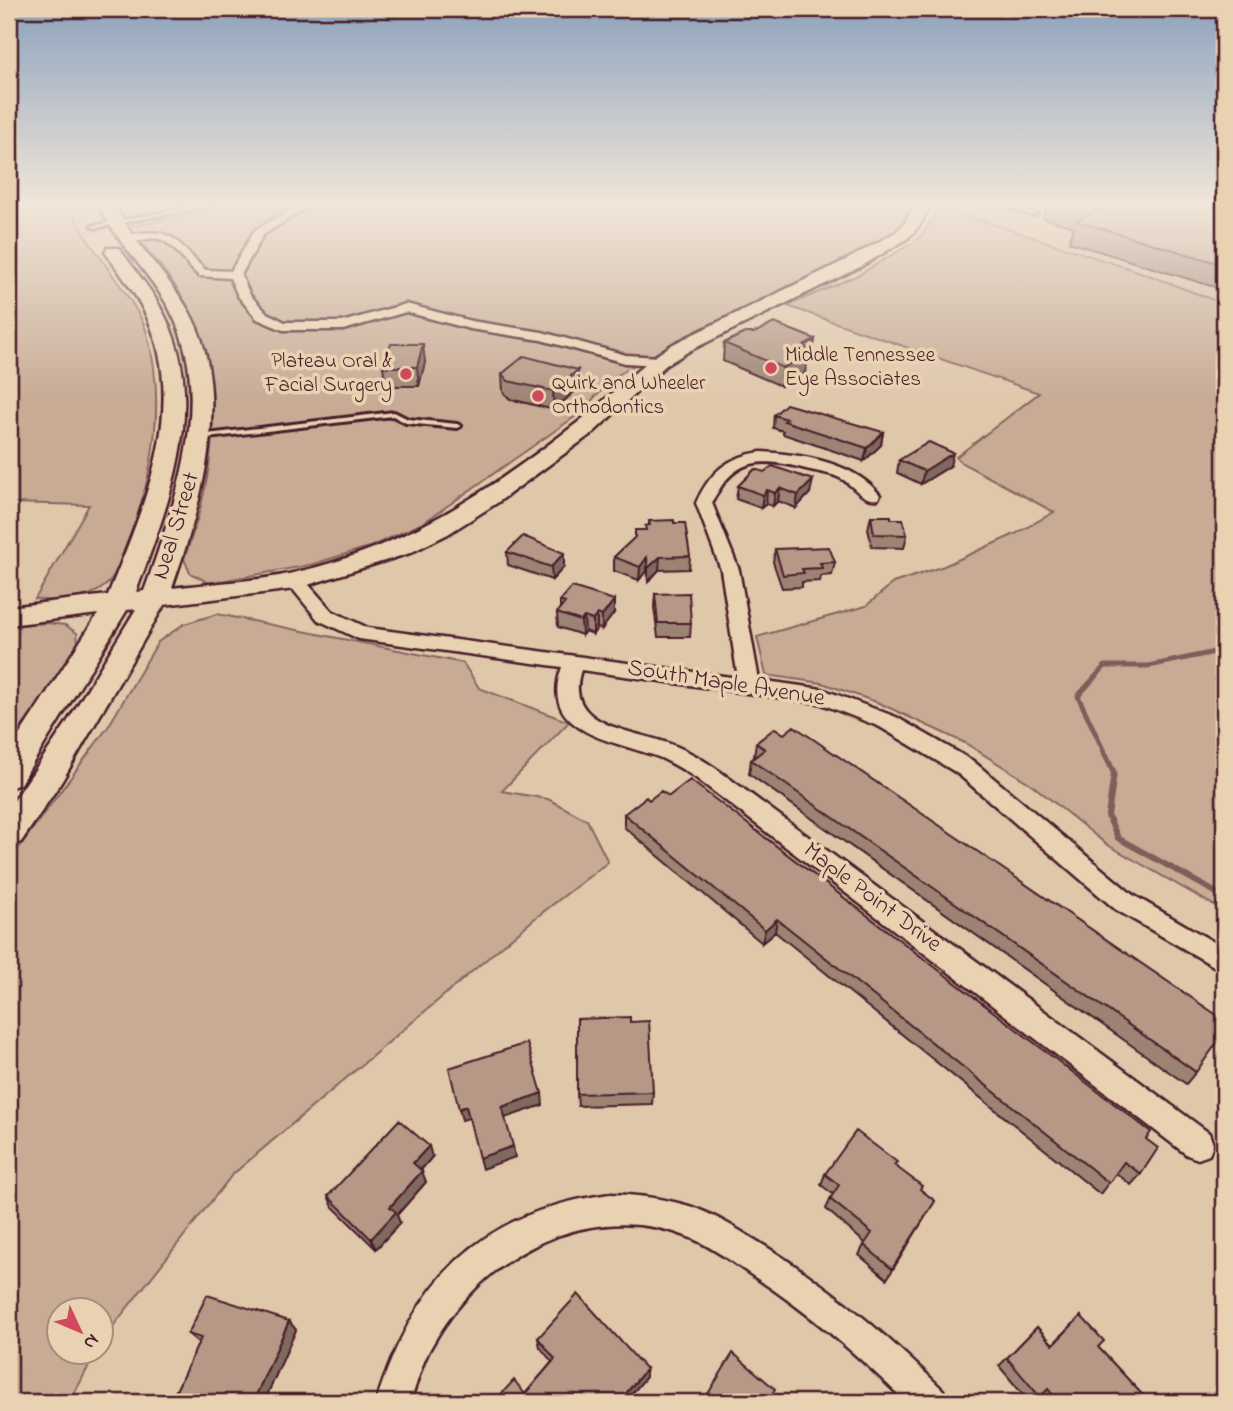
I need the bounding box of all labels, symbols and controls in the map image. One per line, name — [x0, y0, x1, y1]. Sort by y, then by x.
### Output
place label: Middle Tennessee Eye Associates — [785, 341, 936, 397]
place label: Plateau Oral & Facial Surgery — [264, 347, 392, 403]
marker: Middle Tennessee Eye Associates — [763, 360, 779, 376]
marker: Plateau Oral & Facial Surgery — [398, 366, 414, 382]
place label: Quirk and Wheeler Orthodontics — [552, 369, 706, 423]
marker: Quirk and Wheeler Orthodontics — [530, 388, 546, 404]
street label: Neal Street — [144, 468, 210, 584]
street label: South Maple Avenue — [625, 651, 827, 717]
street label: Maple Point Drive — [795, 834, 949, 962]
north arrow — [46, 1296, 116, 1366]
text: N — [76, 1327, 105, 1355]

